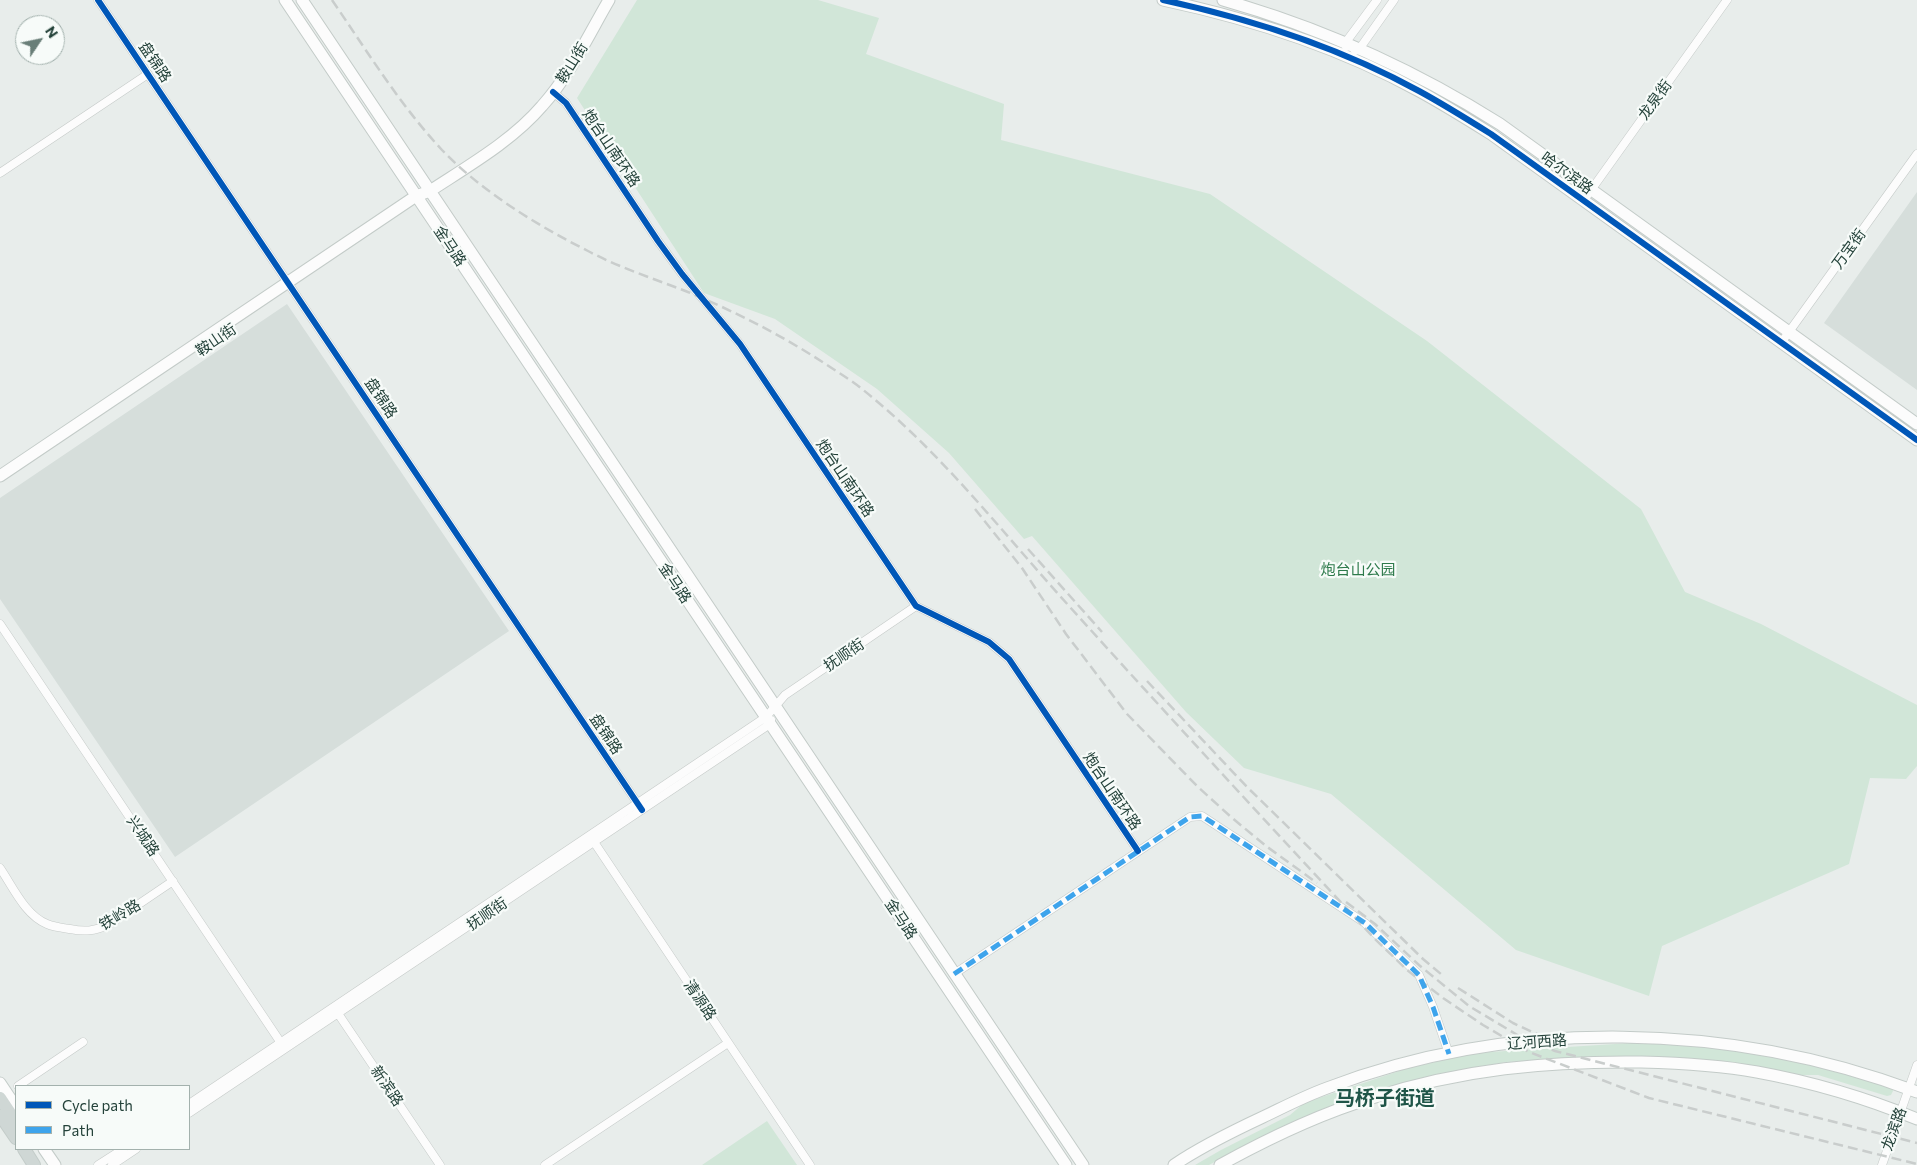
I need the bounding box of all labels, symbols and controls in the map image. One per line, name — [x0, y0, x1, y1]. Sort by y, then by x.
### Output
north arrow — [15, 15, 65, 65]
text: N — [42, 23, 62, 41]
street label: 盘锦路 — [135, 38, 175, 86]
street label: 鞍山街 — [552, 39, 592, 87]
street label: 龙泉街 — [1634, 77, 1676, 123]
street label: 炮台山南环路 — [578, 106, 644, 190]
street label: 哈尔滨路 — [1537, 148, 1597, 198]
street label: 金马路 — [430, 222, 470, 270]
street label: 万宝街 — [1828, 226, 1870, 272]
street label: 鞍山街 — [192, 320, 240, 360]
street label: 盘锦路 — [361, 374, 401, 422]
street label: 炮台山南环路 — [812, 436, 878, 520]
street label: 金马路 — [655, 559, 695, 607]
park label: 炮台山公园 — [1321, 561, 1395, 579]
street label: 抚顺街 — [820, 635, 868, 675]
street label: 盘锦路 — [586, 710, 626, 758]
street label: 炮台山南环路 — [1079, 749, 1145, 833]
street label: 兴城路 — [123, 812, 163, 860]
street label: 抚顺街 — [463, 894, 511, 934]
street label: 金马路 — [881, 895, 921, 943]
street label: 铁岭路 — [96, 896, 144, 934]
street label: 清源路 — [680, 976, 720, 1024]
street label: 辽河西路 — [1506, 1031, 1568, 1053]
street label: 新滨路 — [367, 1062, 407, 1110]
legend — [15, 1085, 190, 1150]
district label: 马桥子街道 — [1335, 1086, 1435, 1110]
text: Cycle path — [62, 1096, 133, 1114]
street label: 龙滨路 — [1878, 1105, 1910, 1153]
text: Path — [62, 1121, 94, 1139]

